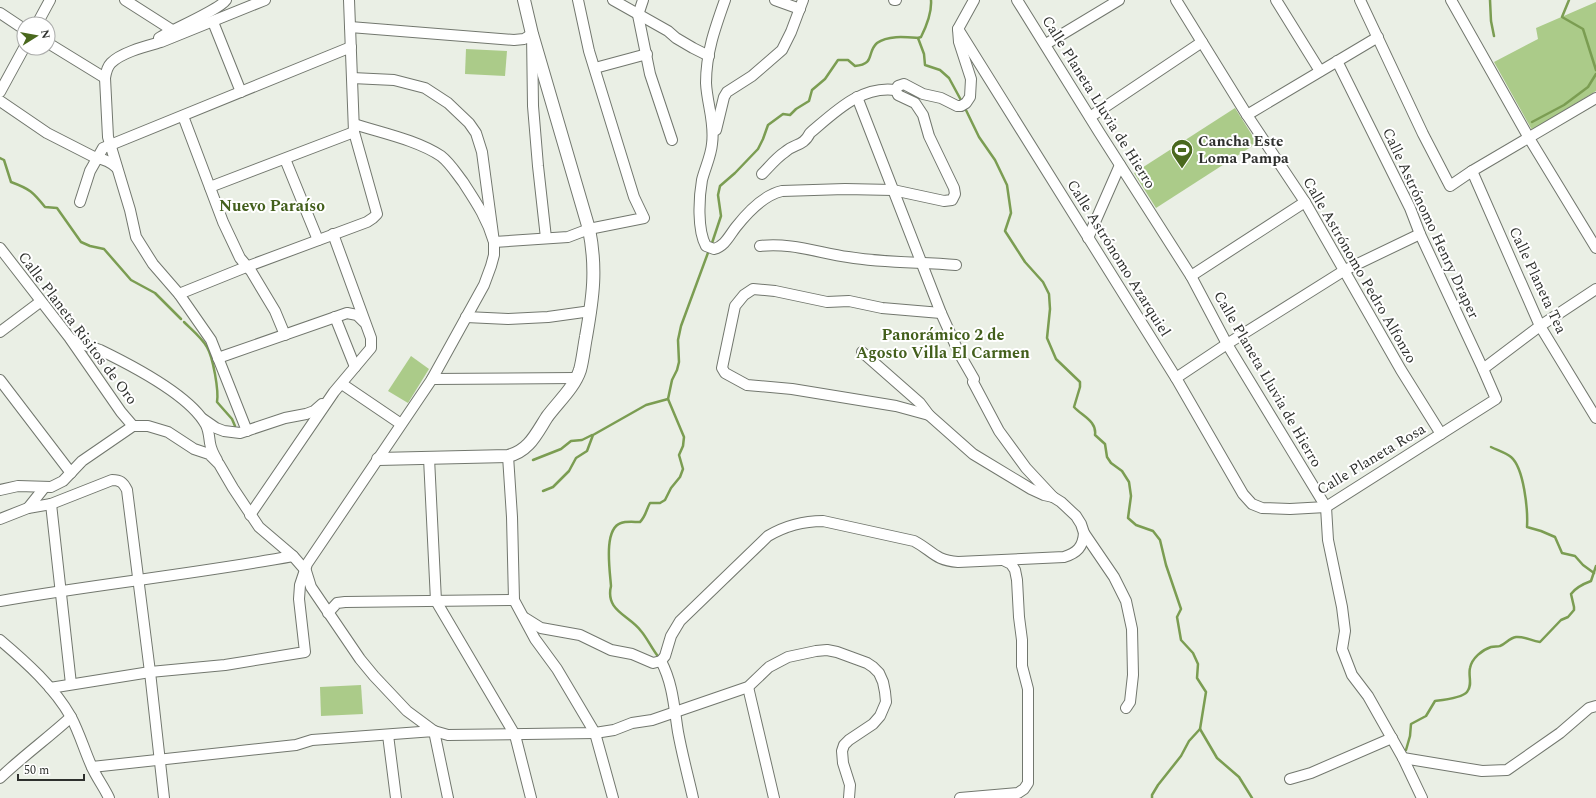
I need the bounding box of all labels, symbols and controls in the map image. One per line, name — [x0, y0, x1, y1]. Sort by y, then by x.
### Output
street label: Calle Planeta Lluvia de Hierro — [1036, 11, 1161, 193]
north arrow — [16, 16, 56, 56]
text: N — [36, 28, 55, 40]
street label: Calle Astrónomo Henry Draper — [1376, 124, 1485, 323]
place label: Cancha Este Loma Pampa — [1198, 130, 1289, 170]
sports icon: Cancha Este Loma Pampa — [1169, 137, 1195, 170]
street label: Calle Astrónomo Pedro Alfonzo — [1297, 173, 1422, 368]
street label: Calle Astrónomo Azarquiel — [1061, 175, 1176, 341]
district label: Nuevo Paraíso — [219, 194, 325, 218]
street label: Calle Planeta Tea — [1503, 223, 1573, 338]
street label: Calle Planeta Risitos de Oro — [12, 247, 143, 410]
street label: Calle Planeta Lluvia de Hierro — [1207, 287, 1328, 472]
district label: Panorámico 2 de Agosto Villa El Carmen — [856, 323, 1030, 365]
street label: Calle Planeta Rosa — [1312, 417, 1431, 501]
scale bar — [18, 756, 84, 782]
text: 50 m — [24, 761, 49, 780]

